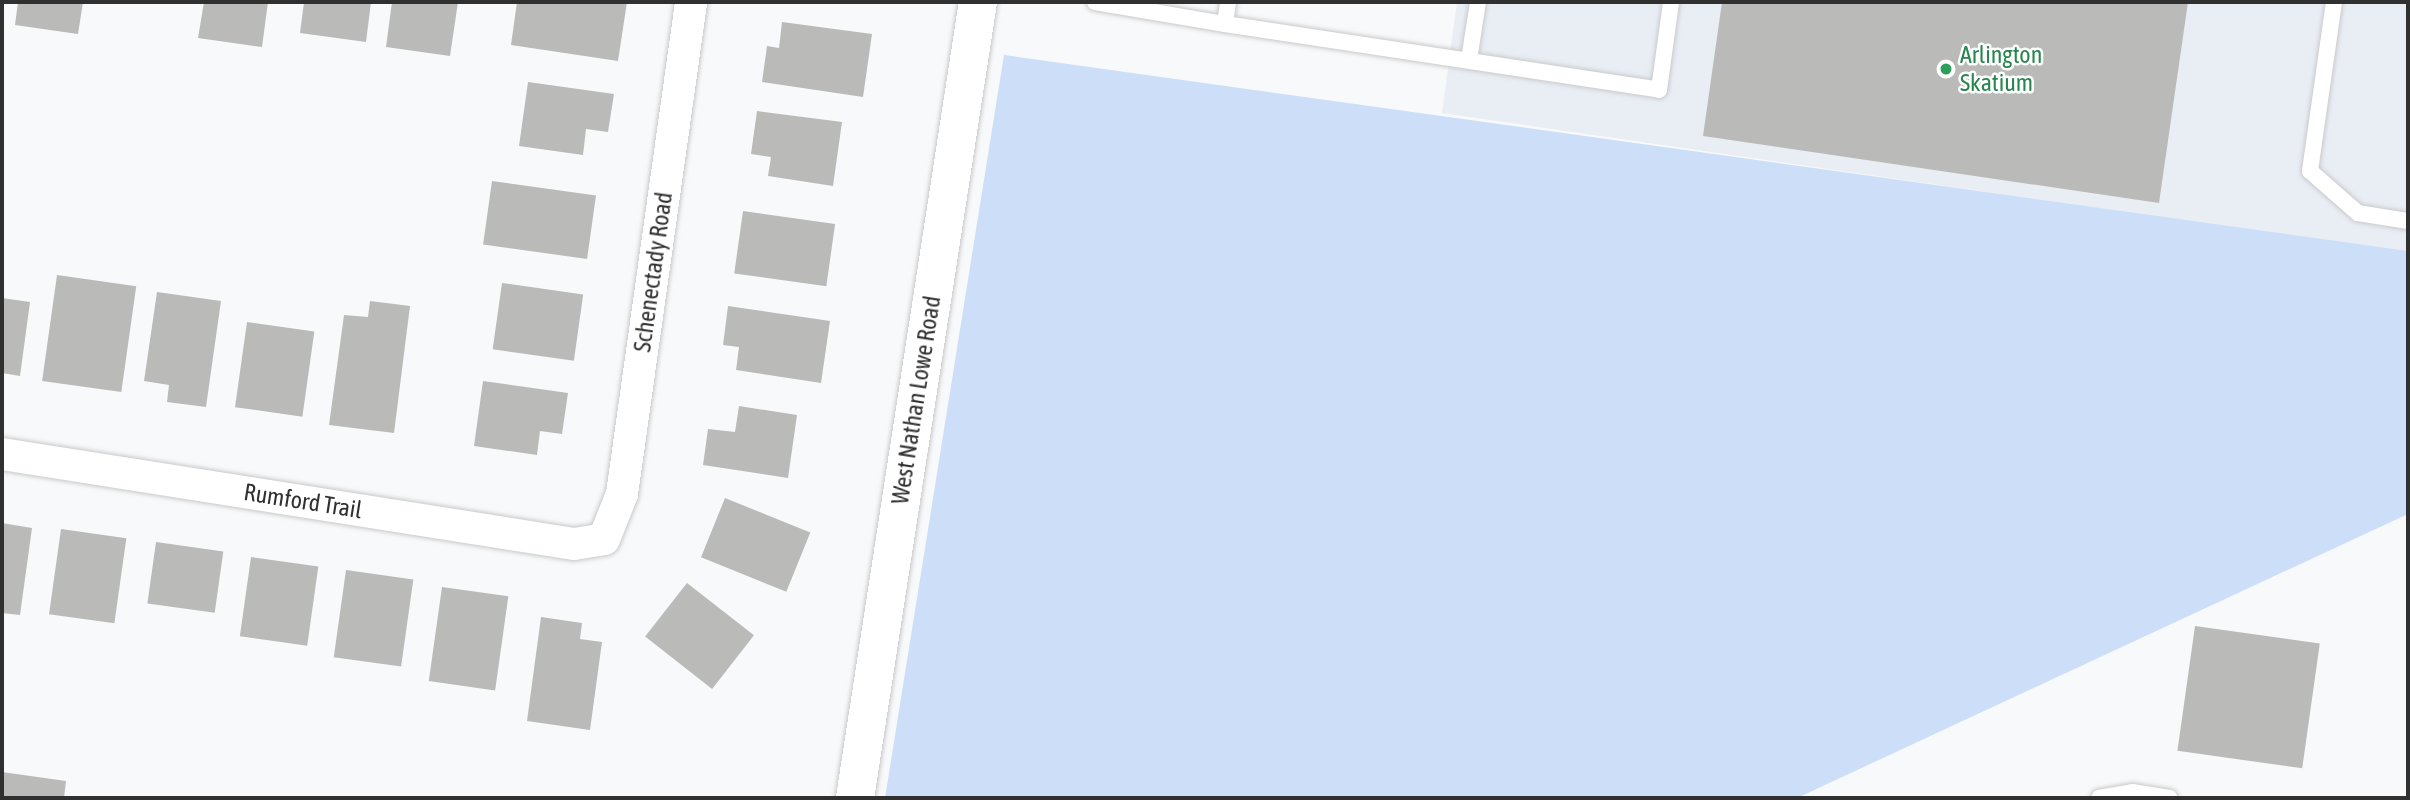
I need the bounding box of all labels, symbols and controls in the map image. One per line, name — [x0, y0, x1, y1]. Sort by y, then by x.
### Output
place label: Arlington Skatium — [1960, 41, 2042, 97]
marker: Arlington Skatium — [1938, 61, 1954, 77]
street label: Schenectady Road — [628, 190, 678, 354]
street label: West Nathan Lowe Road — [885, 294, 947, 506]
street label: Rumford Trail — [242, 477, 364, 525]

